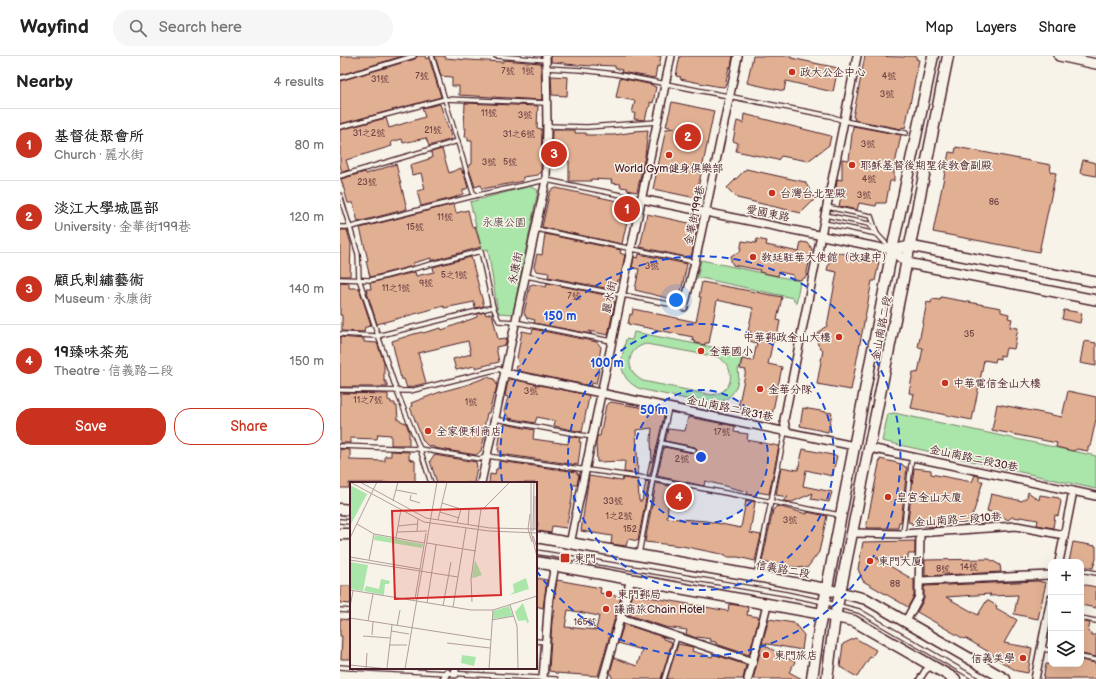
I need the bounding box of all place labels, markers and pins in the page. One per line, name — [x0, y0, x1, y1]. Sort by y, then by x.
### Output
place label: 政大公企中心 — [800, 66, 866, 79]
marker: 政大公企中心 — [787, 67, 797, 77]
pin: 2 — [675, 122, 701, 152]
pin: 3 — [541, 139, 567, 169]
marker: World Gym健身俱樂部 — [664, 150, 674, 160]
place label: 耶穌基督後期聖徒教會副殿 — [860, 159, 992, 172]
marker: 耶穌基督後期聖徒教會副殿 — [847, 160, 857, 170]
place label: World Gym健身俱樂部 — [615, 162, 723, 175]
place label: 台灣台北聖殿 — [780, 187, 846, 200]
marker: 台灣台北聖殿 — [767, 188, 777, 198]
pin: 1 — [614, 194, 640, 224]
place label: 教廷駐華大使館（改建中） — [761, 251, 893, 264]
marker: 教廷駐華大使館（改建中） — [748, 252, 758, 262]
place label: 中華郵政金山大樓 — [743, 331, 831, 344]
marker: 中華郵政金山大樓 — [834, 332, 844, 342]
place label: 金華國小 — [709, 345, 753, 358]
marker: 金華國小 — [696, 346, 706, 356]
place label: 中華電信金山大樓 — [953, 377, 1041, 390]
marker: 中華電信金山大樓 — [940, 378, 950, 388]
place label: 金華分隊 — [768, 383, 812, 396]
marker: 金華分隊 — [755, 384, 765, 394]
place label: 全家便利商店 — [436, 425, 502, 438]
marker: 全家便利商店 — [423, 426, 433, 436]
centre of rings — [694, 450, 708, 464]
pin: 4 — [666, 482, 692, 512]
place label: 皇宮金山大廈 — [896, 491, 962, 504]
marker: 皇宮金山大廈 — [883, 492, 893, 502]
marker: 東門 — [559, 552, 571, 564]
place label: 東門 — [574, 552, 596, 565]
place label: 東門大厦 — [878, 555, 922, 568]
marker: 東門大厦 — [865, 556, 875, 566]
place label: 東門郵局 — [617, 588, 661, 601]
marker: 東門郵局 — [604, 589, 614, 599]
place label: 謙商旅Chain Hotel — [614, 603, 705, 616]
marker: 謙商旅Chain Hotel — [601, 604, 611, 614]
place label: 東門旅店 — [774, 649, 818, 662]
marker: 東門旅店 — [761, 650, 771, 660]
place label: 信義美學 — [971, 652, 1015, 665]
marker: 信義美學 — [1018, 653, 1028, 663]

